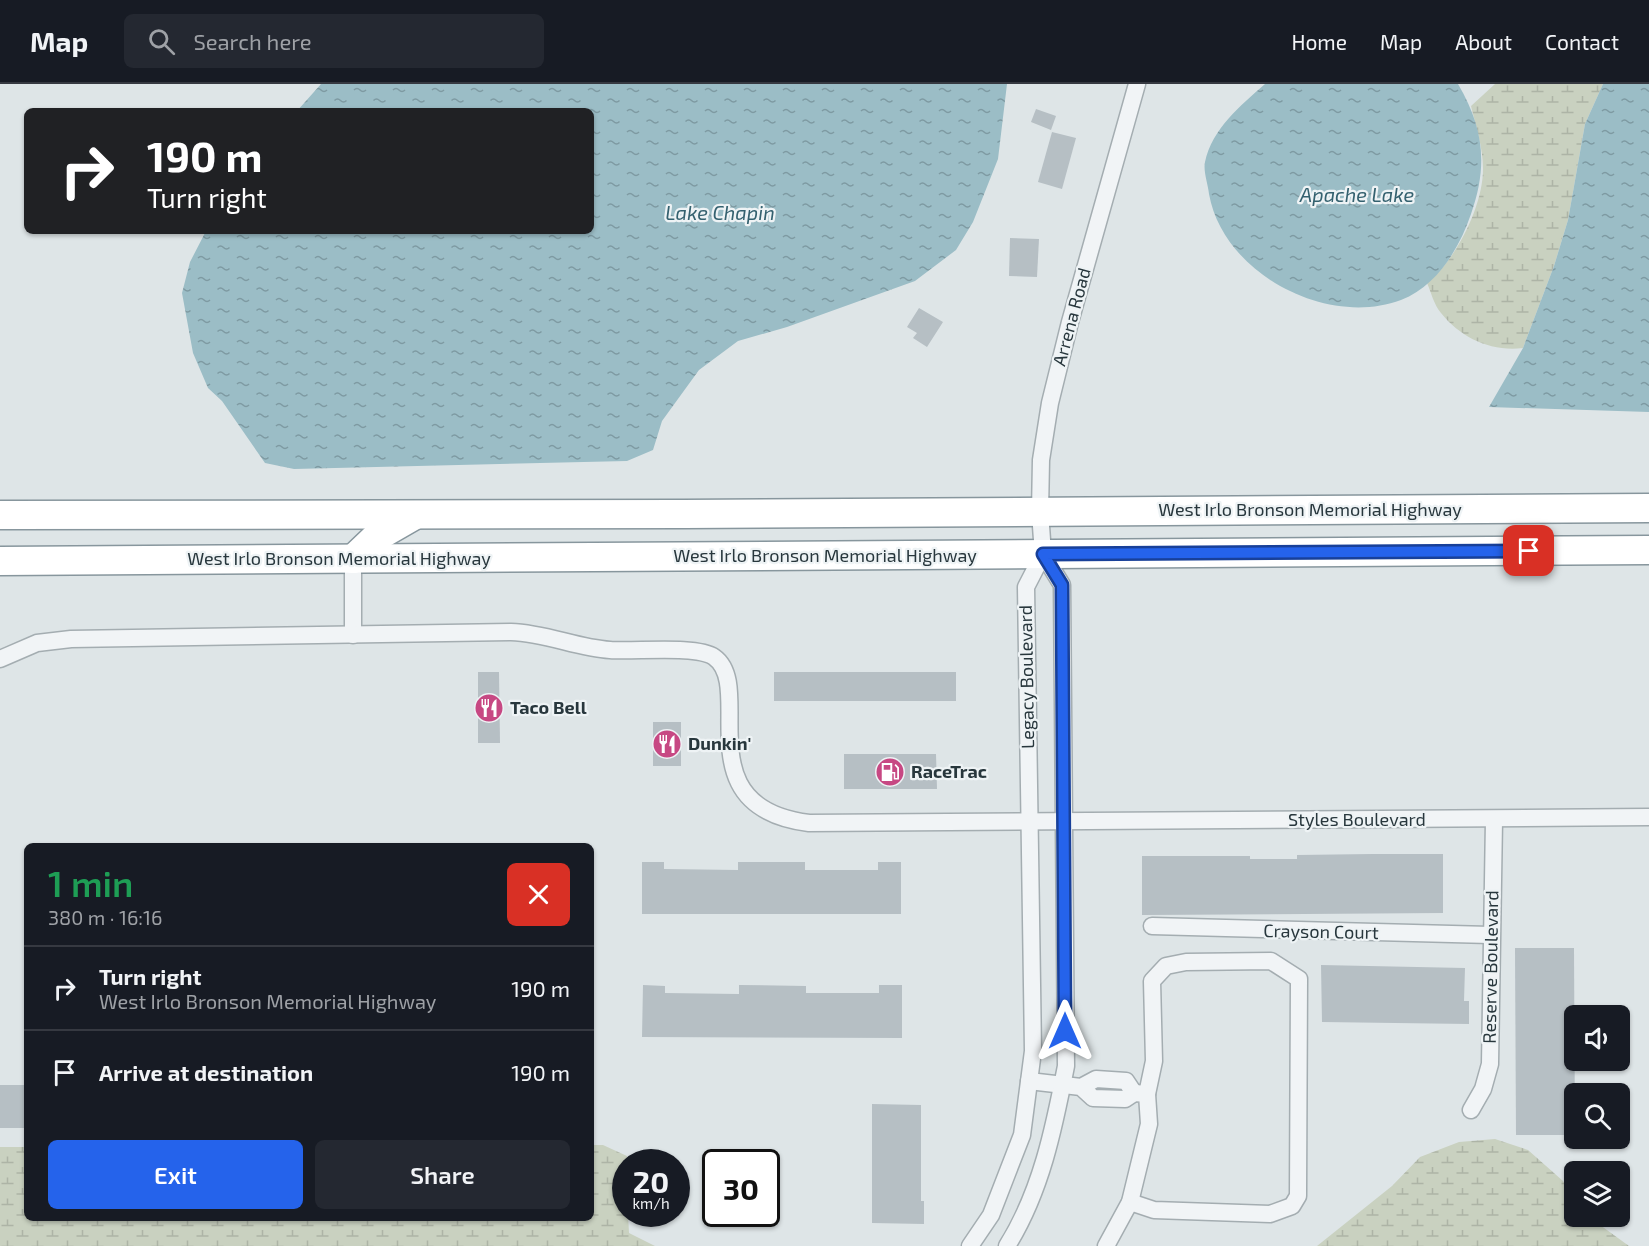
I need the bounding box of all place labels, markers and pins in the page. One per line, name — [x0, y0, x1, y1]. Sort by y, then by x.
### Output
pin — [1503, 525, 1554, 576]
restaurant icon: Taco Bell — [473, 692, 505, 724]
place label: Taco Bell — [510, 696, 587, 718]
restaurant icon: Dunkin' — [651, 728, 683, 760]
place label: Dunkin' — [688, 732, 751, 754]
fuel station icon: RaceTrac — [874, 756, 906, 788]
place label: RaceTrac — [911, 760, 987, 782]

